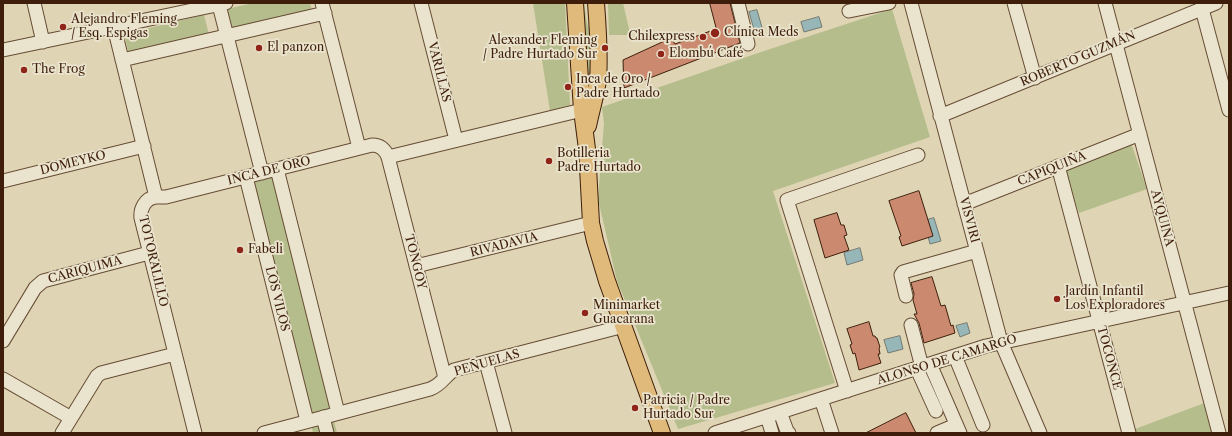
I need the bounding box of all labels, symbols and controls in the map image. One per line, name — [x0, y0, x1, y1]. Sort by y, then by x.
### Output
place label: Alejandro Fleming / Esq. Espigas — [71, 13, 177, 41]
marker: Alejandro Fleming / Esq. Espigas — [58, 22, 68, 32]
place label: Clínica Meds — [724, 26, 799, 40]
marker: Clínica Meds — [709, 27, 721, 39]
street label: ROBERTO GUZMÁN — [1018, 28, 1138, 90]
place label: Chilexpress — [628, 30, 695, 44]
marker: Chilexpress — [698, 32, 708, 42]
place label: Alexander Fleming / Padre Hurtado Sur — [483, 34, 597, 62]
street label: VARILLAS — [425, 40, 453, 104]
place label: El panzon — [267, 41, 324, 55]
marker: El panzon — [254, 43, 264, 53]
marker: Alexander Fleming / Padre Hurtado Sur — [600, 43, 610, 53]
place label: Elombú Café — [669, 47, 743, 61]
marker: Elombú Café — [656, 49, 666, 59]
place label: The Frog — [32, 63, 85, 77]
marker: The Frog — [19, 65, 29, 75]
place label: Inca de Oro / Padre Hurtado — [576, 73, 660, 101]
marker: Inca de Oro / Padre Hurtado — [563, 82, 573, 92]
place label: Botilleria Padre Hurtado — [557, 147, 641, 175]
street label: DOMEYKO — [39, 148, 107, 178]
street label: CAPIQUIÑA — [1016, 149, 1088, 189]
street label: INCA DE ORO — [226, 154, 312, 188]
marker: Botilleria Padre Hurtado — [544, 156, 554, 166]
street label: AYQUINA — [1147, 188, 1177, 248]
street label: VISVIRI — [956, 196, 982, 244]
street label: TOTORALILLO — [135, 214, 171, 308]
street label: RIVADAVIA — [469, 230, 539, 260]
street label: TONGOY — [401, 233, 429, 291]
place label: Fabeli — [248, 243, 283, 257]
marker: Fabeli — [235, 245, 245, 255]
street label: CARIQUIMA — [46, 253, 124, 287]
street label: LOS VILOS — [262, 265, 292, 333]
place label: Jardín Infantil Los Exploradores — [1065, 285, 1165, 313]
marker: Jardín Infantil Los Exploradores — [1052, 294, 1062, 304]
place label: Minimarket Guacarana — [593, 299, 660, 327]
marker: Minimarket Guacarana — [580, 308, 590, 318]
street label: TOCONCE — [1094, 325, 1124, 391]
street label: ALONSO DE CAMARGO — [875, 332, 1019, 388]
street label: PEÑUELAS — [453, 347, 521, 379]
place label: Patricia / Padre Hurtado Sur — [643, 394, 730, 422]
marker: Patricia / Padre Hurtado Sur — [630, 403, 640, 413]

